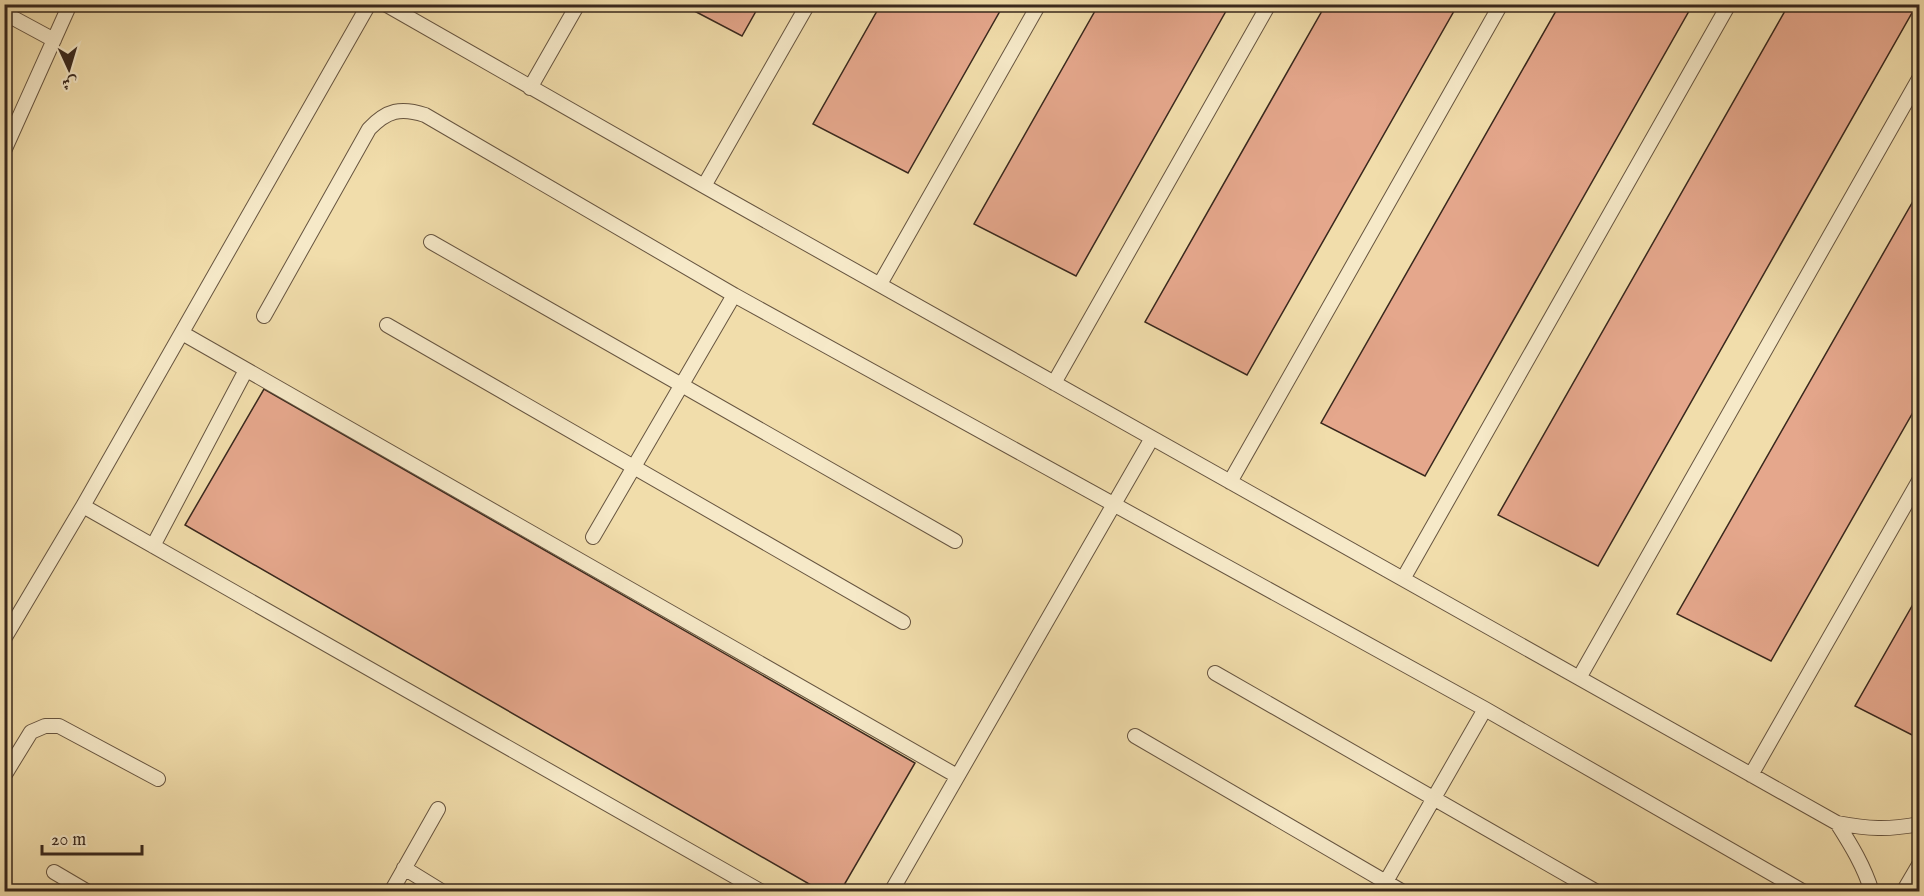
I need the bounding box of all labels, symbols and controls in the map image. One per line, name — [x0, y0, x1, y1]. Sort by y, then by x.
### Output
north arrow — [39, 39, 99, 99]
text: ش — [61, 71, 79, 92]
scale bar — [42, 818, 142, 856]
text: 20 m — [51, 829, 86, 852]

